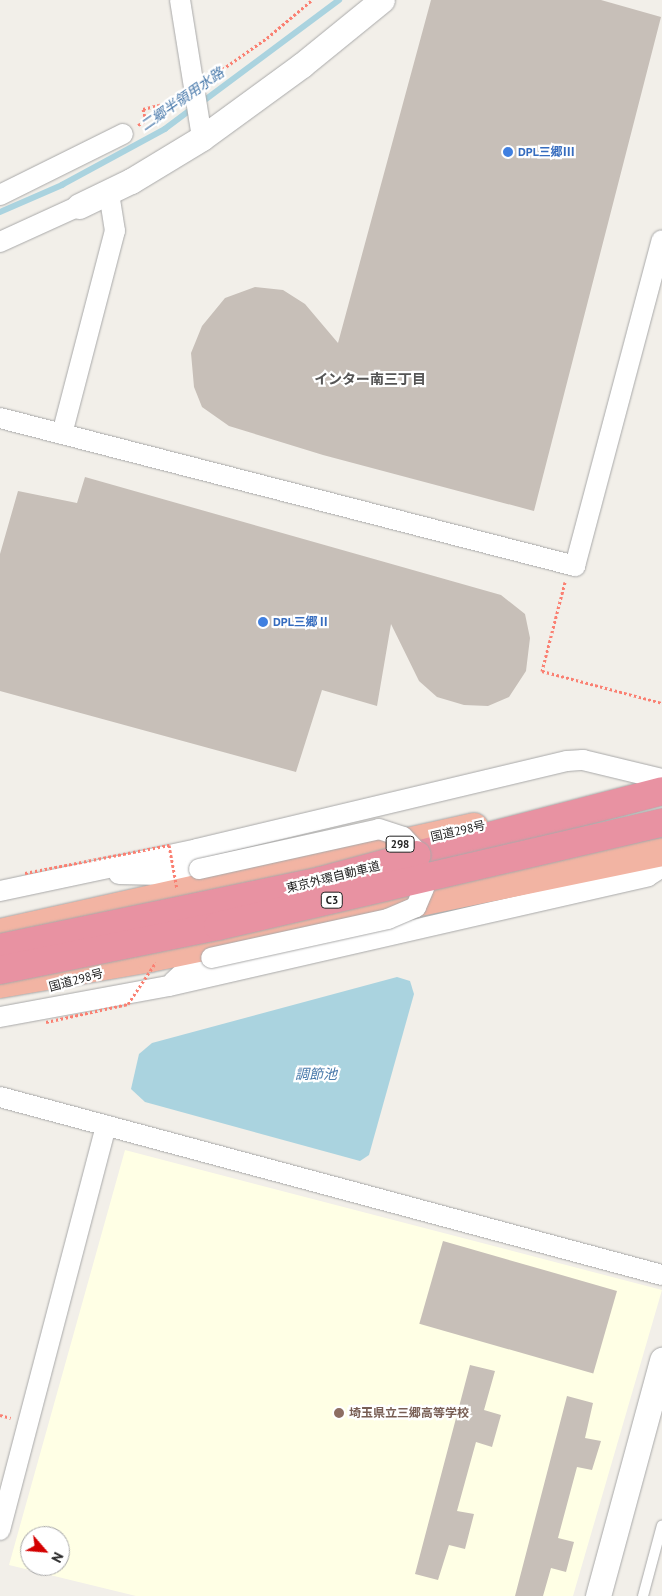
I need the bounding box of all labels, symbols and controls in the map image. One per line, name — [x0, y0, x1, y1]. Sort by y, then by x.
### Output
water label: 二郷半領用水路 — [137, 64, 227, 134]
place label: DPL三郷Ⅲ — [518, 145, 575, 159]
marker: DPL三郷Ⅲ — [502, 146, 514, 158]
district label: インター南三丁目 — [314, 371, 426, 387]
place label: DPL三郷Ⅱ — [273, 615, 330, 629]
marker: DPL三郷Ⅱ — [257, 616, 269, 628]
street label: 国道298号 — [429, 818, 487, 844]
road number: 298 — [385, 836, 415, 852]
street label: 東京外環自動車道 — [285, 858, 381, 896]
road number: C3 — [321, 892, 343, 908]
street label: 国道298号 — [47, 966, 105, 994]
water label: 調節池 — [295, 1066, 337, 1082]
place label: 埼玉県立三郷高等学校 — [349, 1406, 469, 1420]
marker: 埼玉県立三郷高等学校 — [333, 1407, 345, 1419]
north arrow — [20, 1526, 70, 1576]
text: N — [47, 1549, 68, 1566]

